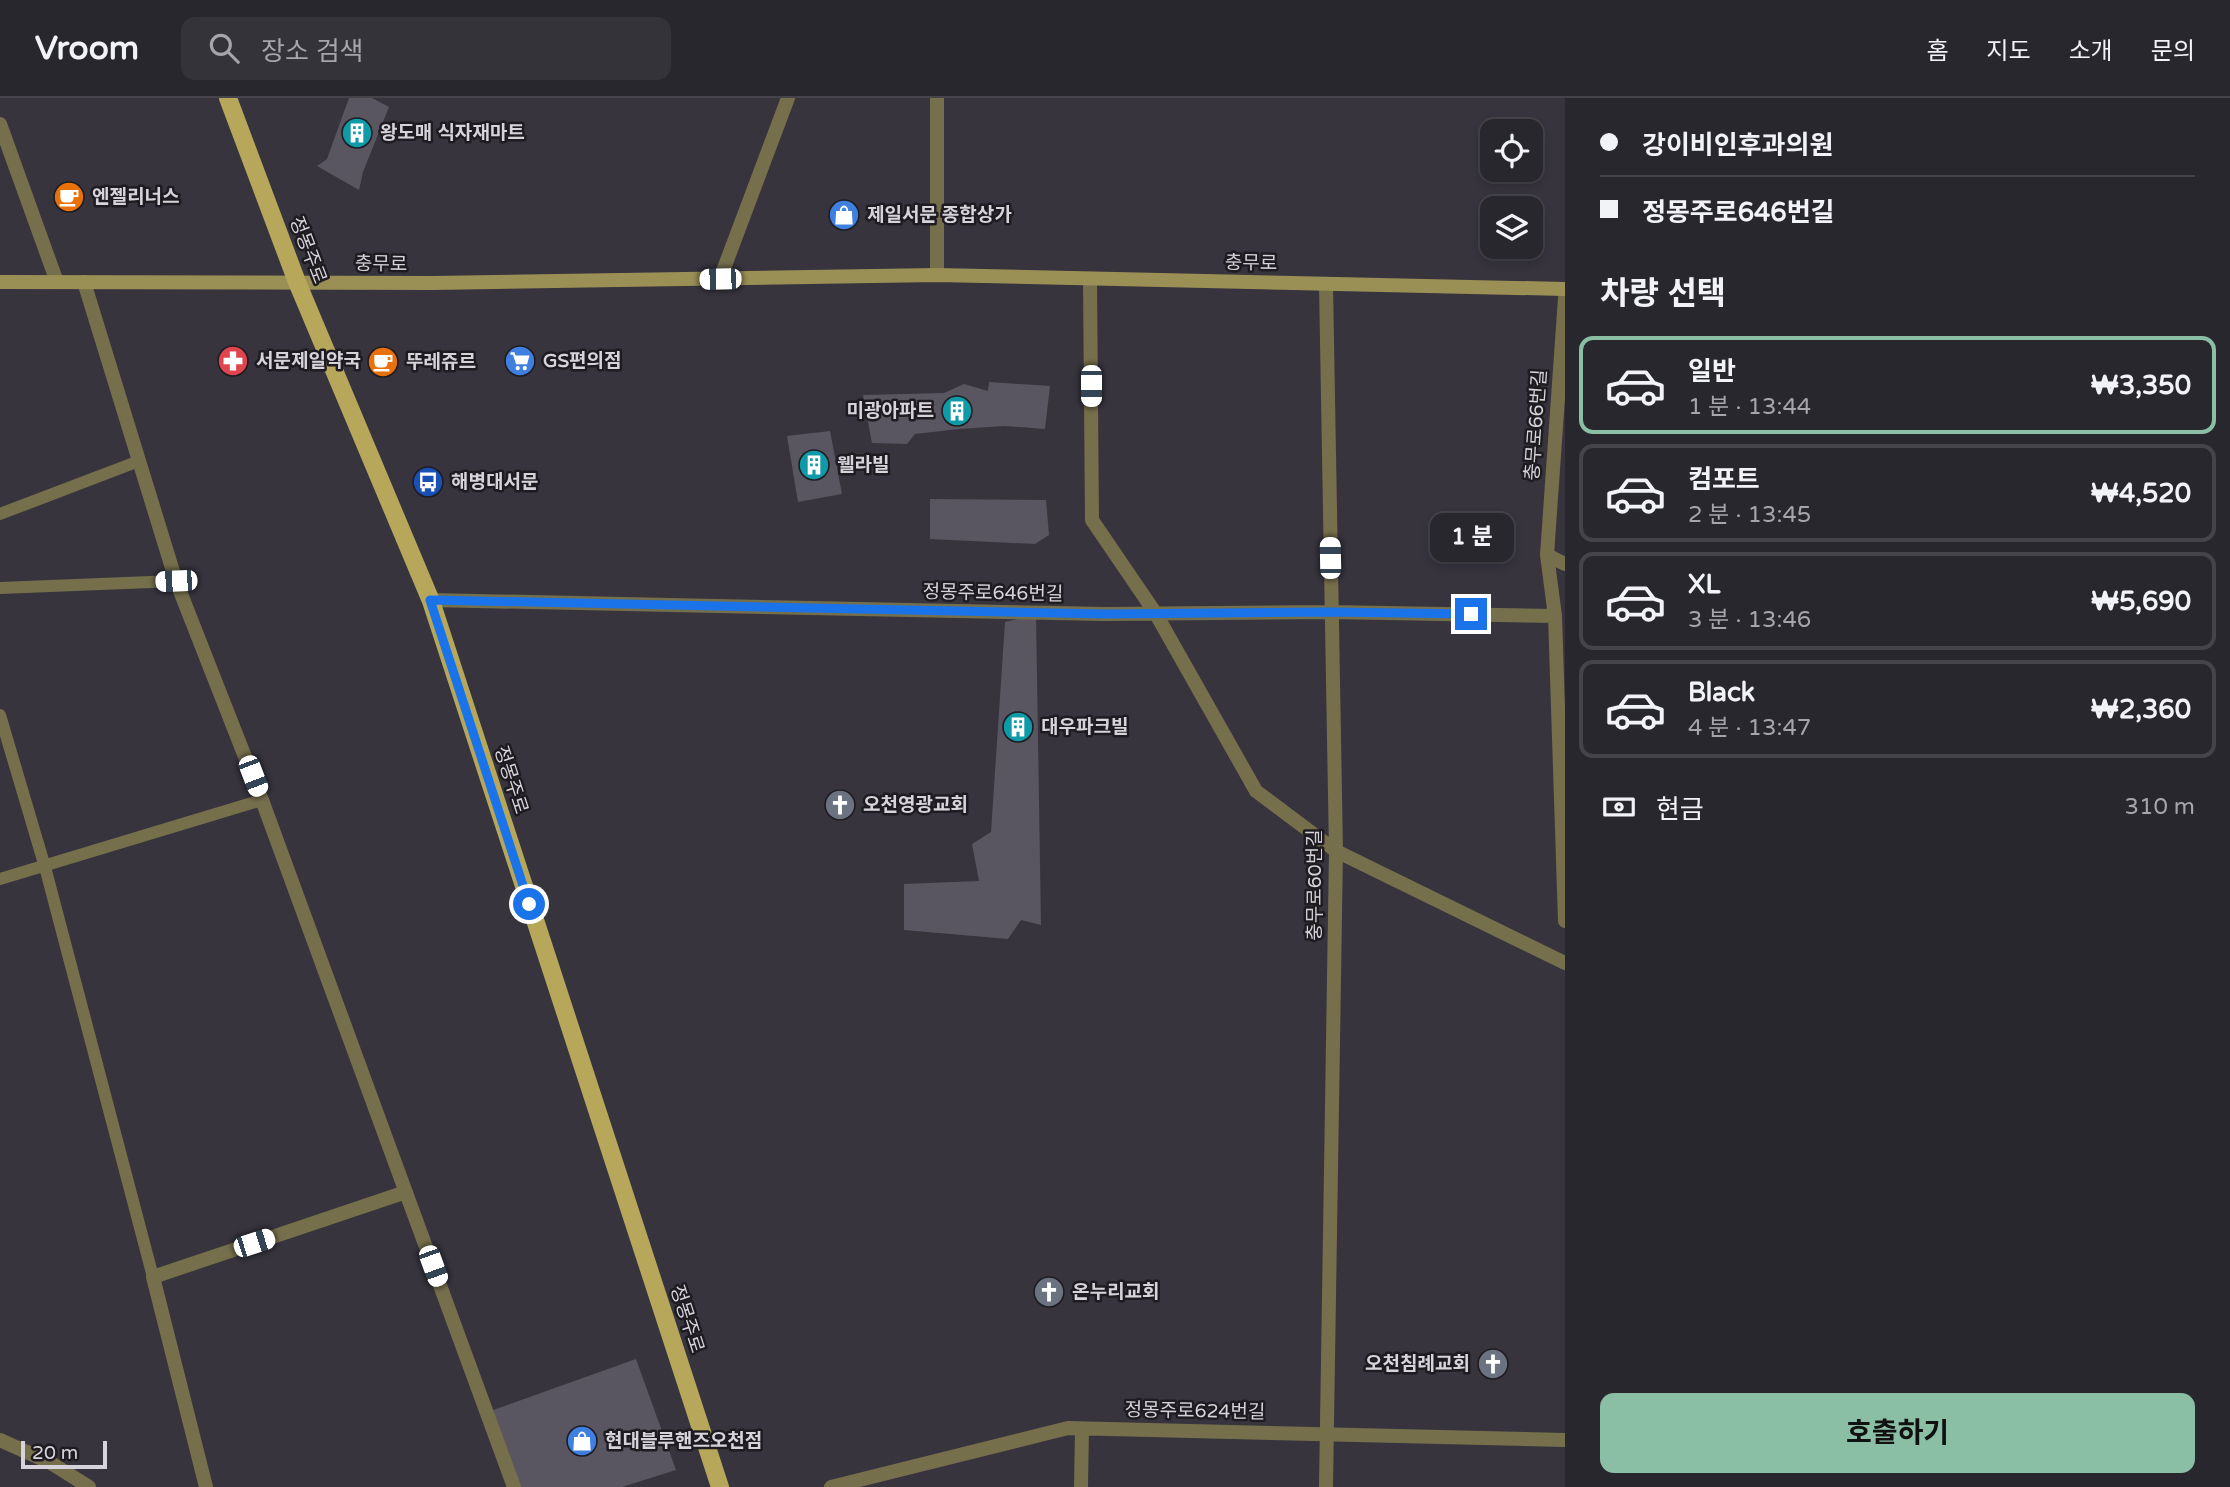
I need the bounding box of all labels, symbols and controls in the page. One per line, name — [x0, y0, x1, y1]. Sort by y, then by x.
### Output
search box — [181, 17, 671, 80]
text: Vroom — [35, 29, 139, 68]
icon: search — [205, 29, 243, 67]
text: 장소 검색 — [261, 36, 363, 67]
text: 홈 — [1926, 37, 1948, 66]
text: 지도 — [1986, 37, 2031, 66]
text: 소개 — [2069, 37, 2113, 66]
text: 문의 — [2151, 37, 2195, 66]
building icon: 왕도매 식자재마트 — [340, 116, 374, 150]
map controls — [1480, 119, 1543, 259]
button: locate — [1480, 119, 1543, 182]
place label: 왕도매 식자재마트 — [380, 122, 525, 144]
text: 강이비인후과의원 — [1642, 130, 1833, 161]
cafe icon: 엔젤리너스 — [52, 180, 86, 214]
place label: 엔젤리너스 — [92, 186, 179, 208]
button: layers — [1480, 196, 1543, 259]
text: 정몽주로646번길 — [1642, 197, 1835, 228]
shop icon: 제일서문 종합상가 — [827, 198, 861, 232]
place label: 제일서문 종합상가 — [867, 204, 1012, 226]
street label: 정몽주로 — [285, 213, 331, 287]
street label: 충무로 — [1225, 252, 1277, 274]
street label: 충무로 — [355, 253, 407, 275]
car — [699, 268, 742, 290]
text: 차량 선택 — [1600, 275, 1726, 313]
pharmacy icon: 서문제일약국 — [216, 344, 250, 378]
supermarket icon: GS편의점 — [503, 344, 537, 378]
cafe icon: 뚜레쥬르 — [366, 345, 400, 379]
place label: 서문제일약국 — [256, 350, 361, 372]
place label: GS편의점 — [543, 350, 622, 372]
place label: 뚜레쥬르 — [406, 351, 476, 373]
icon: car — [1604, 354, 1667, 417]
text: 일반 — [1688, 356, 1736, 387]
car — [1081, 365, 1102, 407]
street label: 충무로66번길 — [1521, 369, 1551, 481]
text: ₩3,350 — [2091, 370, 2191, 401]
text: 1 분 · 13:44 — [1688, 393, 1811, 421]
building icon: 미광아파트 — [940, 394, 974, 428]
place label: 미광아파트 — [847, 400, 934, 422]
building icon: 웰라빌 — [797, 448, 831, 482]
place label: 웰라빌 — [837, 454, 889, 476]
icon: car — [1604, 462, 1667, 525]
text: 컴포트 — [1688, 464, 1760, 495]
bus stop icon: 해병대서문 — [411, 465, 445, 499]
place label: 해병대서문 — [451, 471, 538, 493]
text: ₩4,520 — [2091, 478, 2191, 509]
text: 2 분 · 13:45 — [1688, 501, 1811, 529]
callout: 1 분 — [1429, 512, 1513, 561]
text: 1 분 — [1451, 523, 1493, 551]
car — [1320, 537, 1341, 579]
text: XL — [1688, 569, 1720, 600]
car — [155, 570, 198, 592]
icon: car — [1604, 570, 1667, 633]
street label: 정몽주로646번길 — [922, 581, 1064, 605]
text: ₩5,690 — [2091, 586, 2191, 617]
route end — [1455, 598, 1487, 630]
text: 3 분 · 13:46 — [1688, 606, 1811, 634]
text: Black — [1688, 677, 1755, 708]
icon: car — [1604, 678, 1667, 741]
text: ₩2,360 — [2091, 694, 2191, 725]
building icon: 대우파크빌 — [1001, 710, 1035, 744]
text: 4 분 · 13:47 — [1688, 714, 1811, 742]
place label: 대우파크빌 — [1041, 716, 1128, 738]
street label: 정몽주로 — [490, 743, 532, 817]
car — [236, 753, 271, 799]
church icon: 오천영광교회 — [823, 788, 857, 822]
icon: cash — [1600, 788, 1638, 826]
text: 310 m — [2125, 793, 2195, 821]
place label: 오천영광교회 — [863, 794, 968, 816]
text: 현금 — [1656, 794, 1704, 825]
street label: 충무로60번길 — [1304, 829, 1326, 941]
route start — [513, 888, 545, 920]
car — [231, 1227, 278, 1259]
car — [416, 1243, 451, 1289]
church icon: 온누리교회 — [1032, 1275, 1066, 1309]
place label: 온누리교회 — [1072, 1281, 1159, 1303]
street label: 정몽주로 — [666, 1282, 708, 1356]
church icon: 오천침례교회 — [1476, 1347, 1510, 1381]
place label: 오천침례교회 — [1365, 1353, 1470, 1375]
button: 호출하기 — [1600, 1393, 2195, 1473]
street label: 정몽주로624번길 — [1124, 1399, 1266, 1423]
shop icon: 현대블루핸즈오천점 — [565, 1424, 599, 1458]
place label: 현대블루핸즈오천점 — [605, 1430, 762, 1452]
scale bar — [21, 1438, 107, 1470]
text: 20 m — [32, 1442, 78, 1464]

